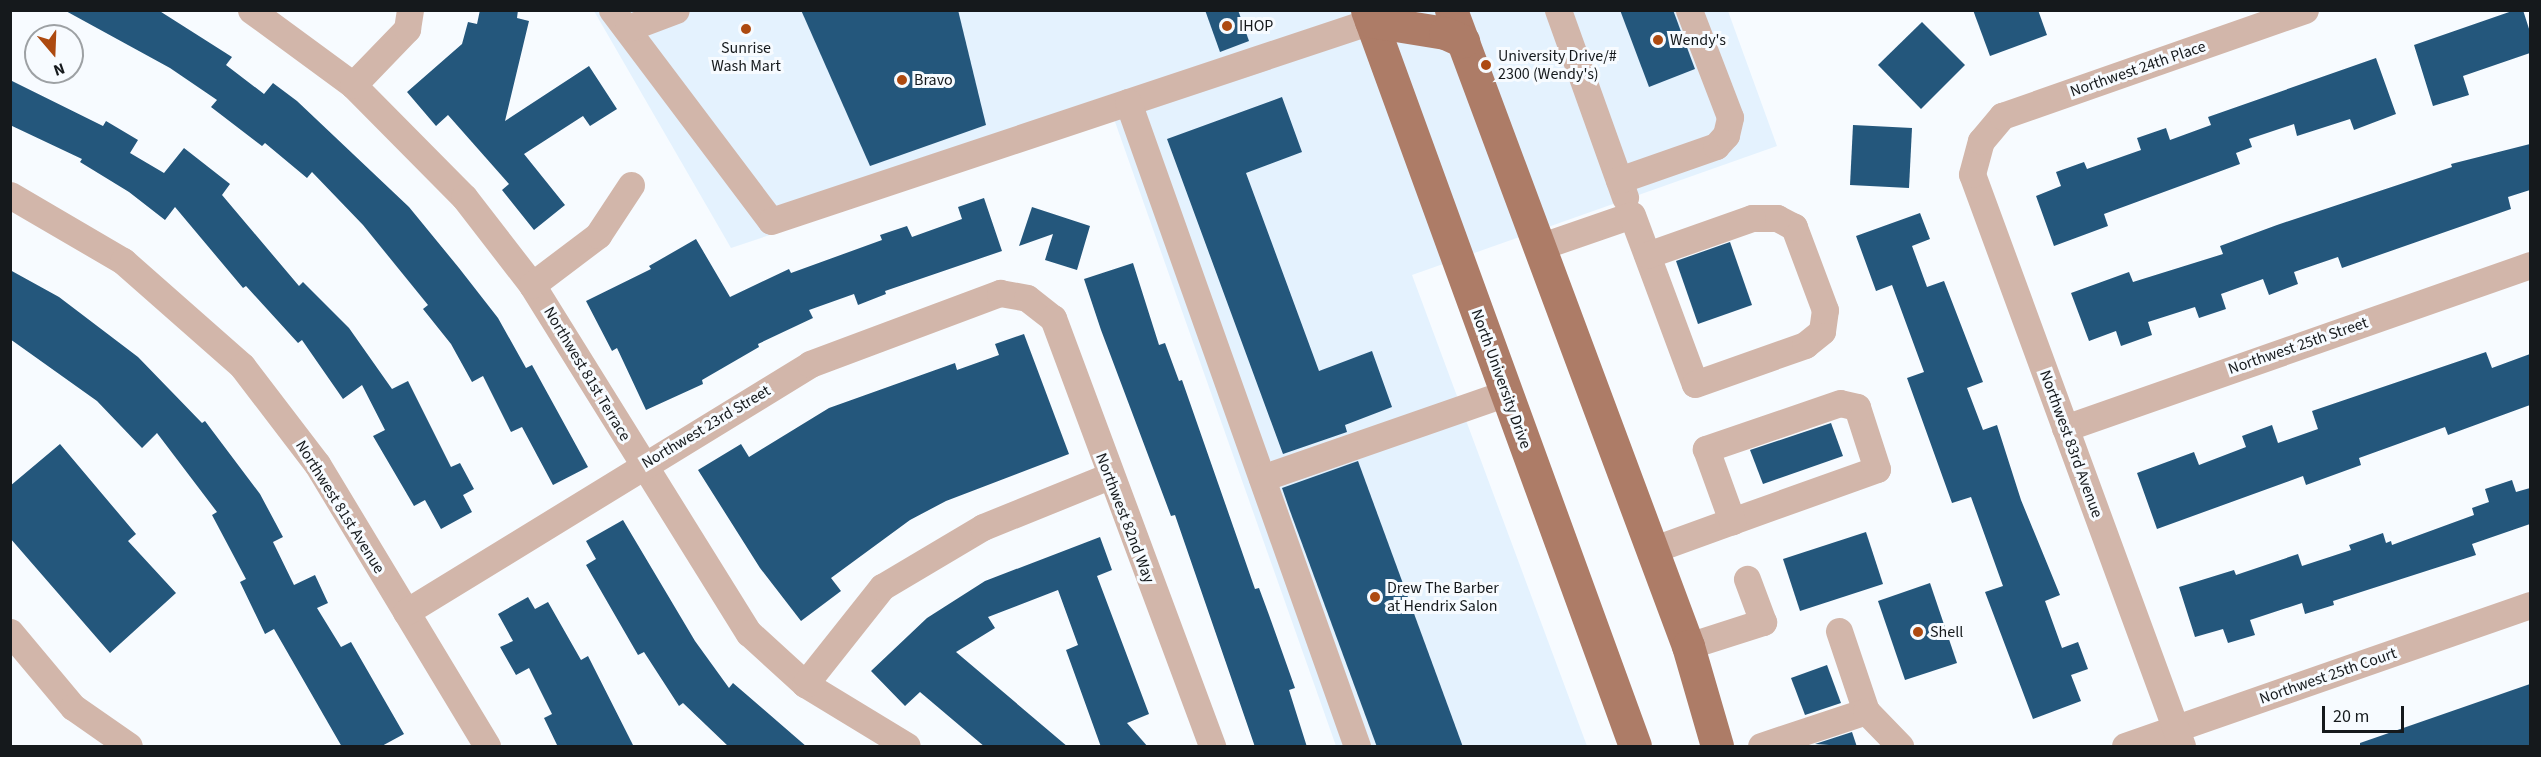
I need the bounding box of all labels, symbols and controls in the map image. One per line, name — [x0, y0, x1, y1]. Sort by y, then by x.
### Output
place label: IHOP — [1239, 16, 1273, 36]
marker: IHOP — [1220, 19, 1234, 33]
marker: Sunrise Wash Mart — [739, 22, 753, 36]
north arrow — [24, 24, 84, 84]
place label: Wendy's — [1670, 30, 1726, 50]
marker: Wendy's — [1651, 33, 1665, 47]
street label: Northwest 24th Place — [2068, 37, 2208, 101]
place label: Sunrise Wash Mart — [711, 38, 781, 76]
place label: University Drive/# 2300 (Wendy's) — [1498, 46, 1617, 84]
text: N — [51, 57, 68, 81]
marker: University Drive/# 2300 (Wendy's) — [1479, 58, 1493, 72]
place label: Bravo — [914, 70, 953, 90]
marker: Bravo — [895, 73, 909, 87]
street label: Northwest 81st Terrace — [539, 303, 635, 445]
street label: North University Drive — [1467, 307, 1535, 451]
street label: Northwest 25th Street — [2226, 313, 2370, 379]
street label: Northwest 83rd Avenue — [2035, 368, 2107, 520]
street label: Northwest 23rd Street — [638, 381, 774, 473]
street label: Northwest 81st Avenue — [291, 437, 389, 577]
street label: Northwest 82nd Way — [1091, 450, 1159, 586]
place label: Drew The Barber at Hendrix Salon — [1387, 578, 1499, 616]
marker: Drew The Barber at Hendrix Salon — [1368, 590, 1382, 604]
place label: Shell — [1930, 622, 1963, 642]
marker: Shell — [1911, 625, 1925, 639]
street label: Northwest 25th Court — [2257, 644, 2399, 708]
scale bar — [2325, 694, 2408, 732]
text: 20 m — [2333, 704, 2369, 729]

